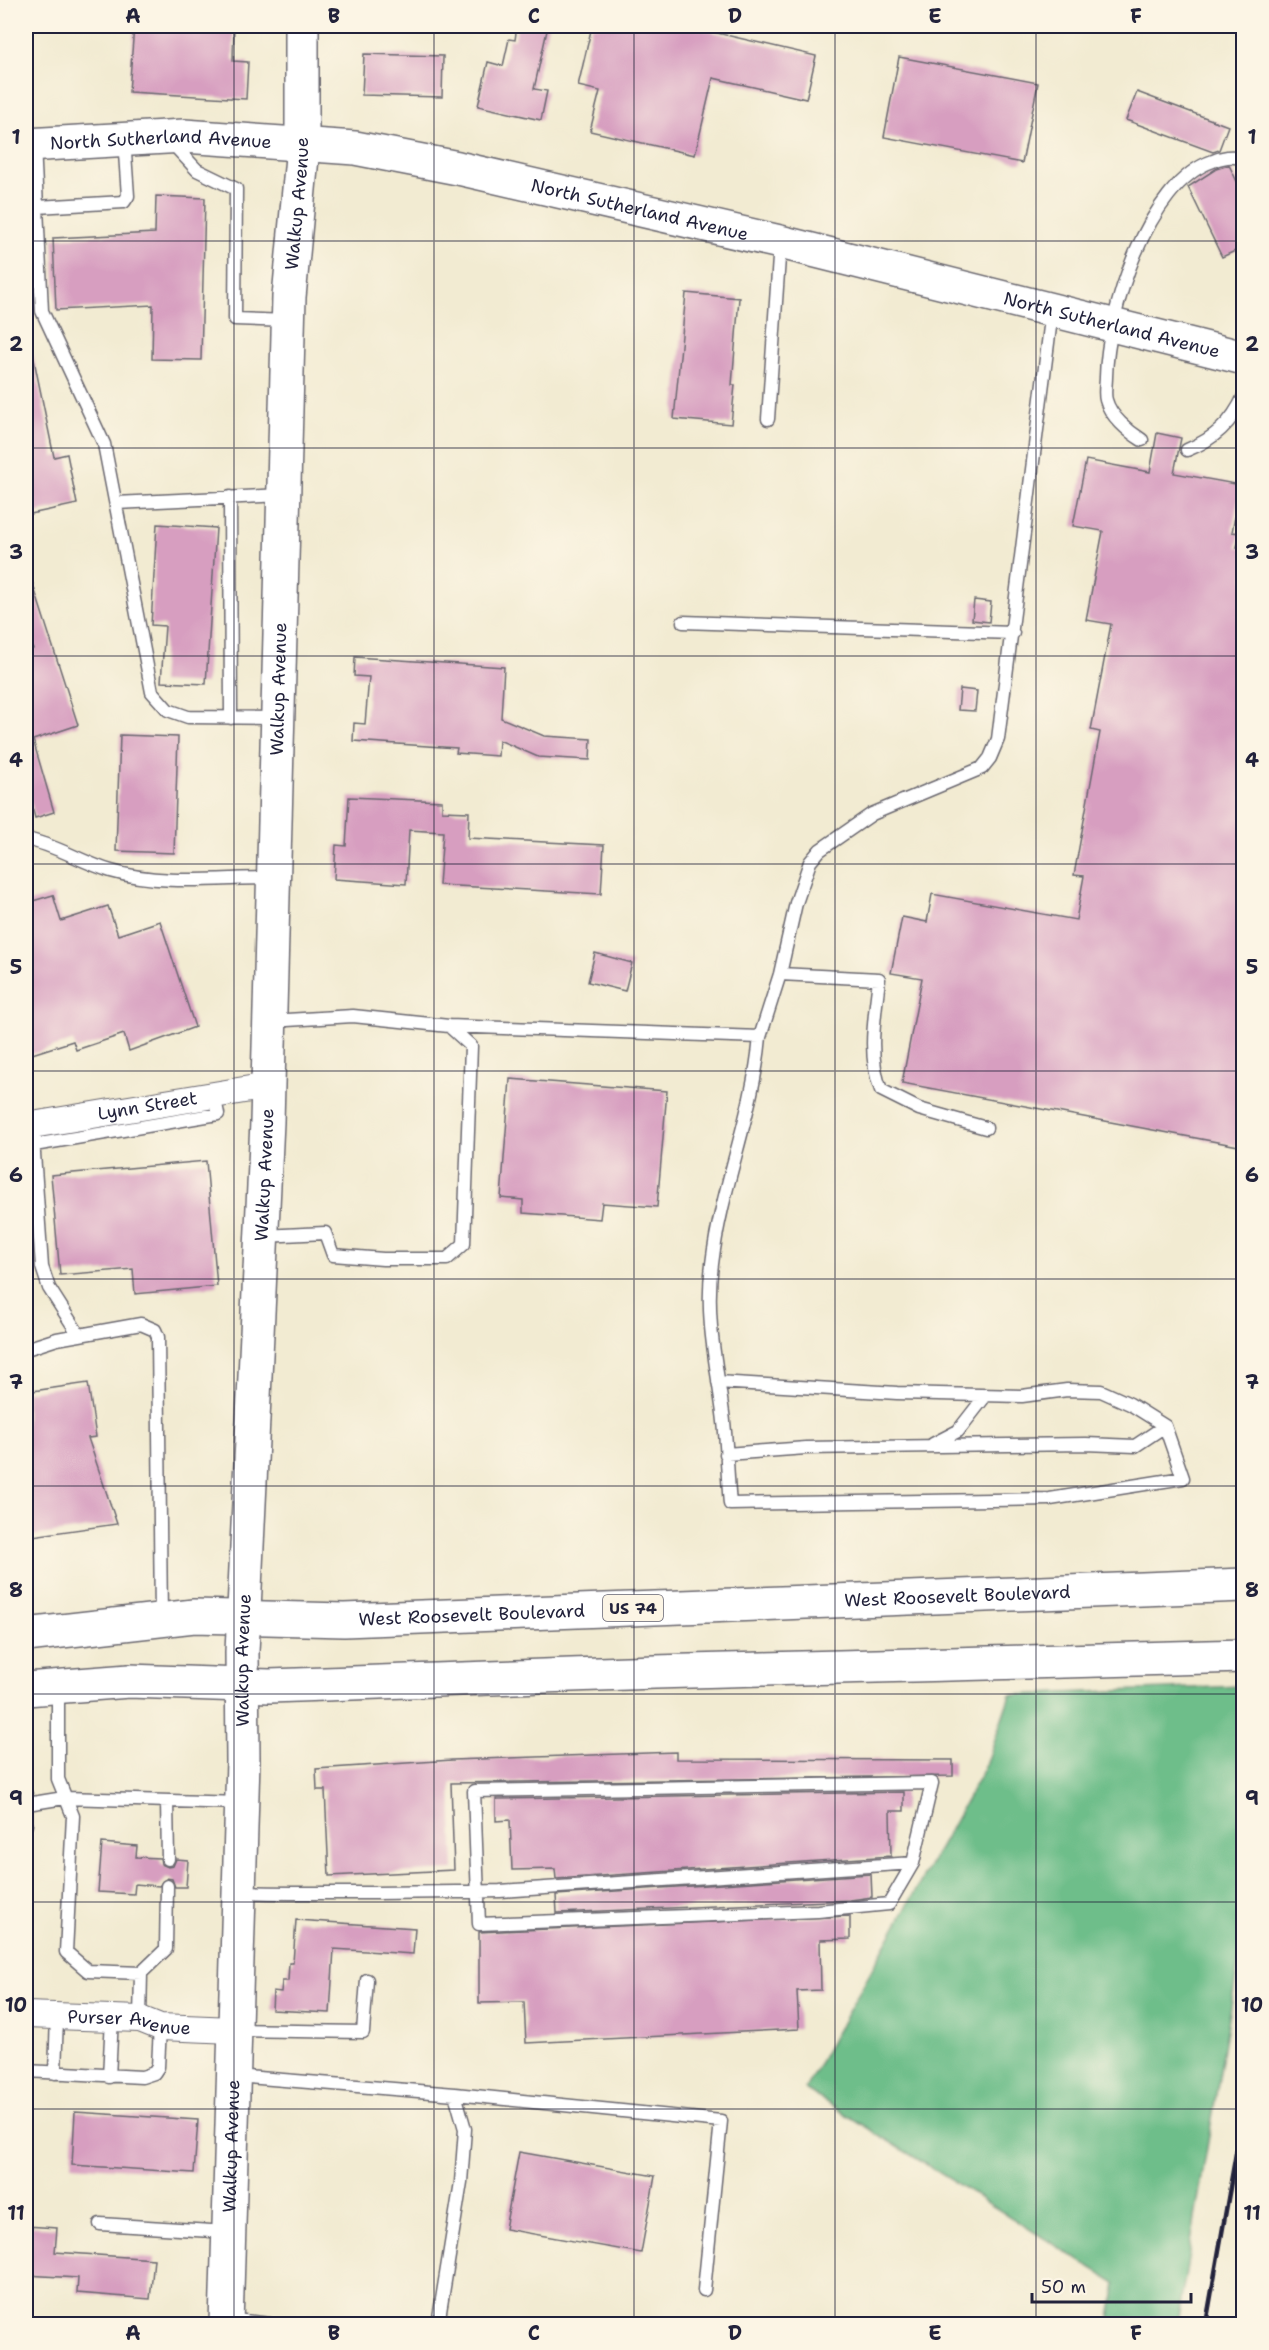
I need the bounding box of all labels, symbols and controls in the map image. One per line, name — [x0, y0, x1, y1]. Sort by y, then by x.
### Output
text: A — [125, 3, 141, 29]
text: B — [328, 3, 340, 29]
text: C — [528, 3, 540, 29]
text: D — [728, 3, 742, 29]
text: E — [928, 3, 942, 29]
text: F — [1130, 3, 1142, 29]
text: 1 — [11, 124, 21, 150]
street label: North Sutherland Avenue — [49, 124, 272, 156]
text: 1 — [1247, 124, 1257, 150]
street label: Walkup Avenue — [280, 137, 314, 271]
street label: North Sutherland Avenue — [529, 173, 751, 246]
street label: North Sutherland Avenue — [1001, 286, 1222, 364]
text: 2 — [9, 331, 23, 357]
text: 2 — [1245, 331, 1259, 357]
text: 3 — [9, 539, 23, 565]
text: 3 — [1245, 539, 1259, 565]
street label: Walkup Avenue — [265, 622, 292, 756]
text: 4 — [9, 747, 23, 773]
text: 4 — [1245, 747, 1259, 773]
text: 5 — [10, 954, 22, 980]
text: 5 — [1246, 954, 1258, 980]
street label: Lynn Street — [96, 1086, 199, 1126]
street label: Walkup Avenue — [249, 1108, 279, 1242]
text: 6 — [9, 1162, 23, 1188]
text: 6 — [1245, 1162, 1259, 1188]
text: 7 — [9, 1369, 23, 1395]
text: 7 — [1245, 1369, 1259, 1395]
text: 8 — [9, 1577, 23, 1603]
text: 8 — [1245, 1577, 1259, 1603]
street label: West Roosevelt Boulevard — [844, 1580, 1071, 1613]
street label: Walkup Avenue — [230, 1593, 257, 1727]
road number: US 74 — [603, 1595, 663, 1621]
street label: West Roosevelt Boulevard — [358, 1599, 585, 1631]
text: 9 — [9, 1785, 23, 1811]
text: 9 — [1245, 1785, 1259, 1811]
text: 10 — [5, 1992, 27, 2018]
text: 10 — [1241, 1992, 1263, 2018]
street label: Purser Avenue — [67, 2004, 191, 2040]
street label: Walkup Avenue — [217, 2079, 245, 2213]
text: 11 — [7, 2200, 25, 2226]
text: 11 — [1243, 2200, 1261, 2226]
scale bar — [1032, 2266, 1191, 2304]
text: 50 m — [1041, 2275, 1086, 2299]
text: A — [125, 2320, 141, 2346]
text: B — [328, 2320, 340, 2346]
text: C — [528, 2320, 540, 2346]
text: D — [728, 2320, 742, 2346]
text: E — [928, 2320, 942, 2346]
text: F — [1130, 2320, 1142, 2346]

